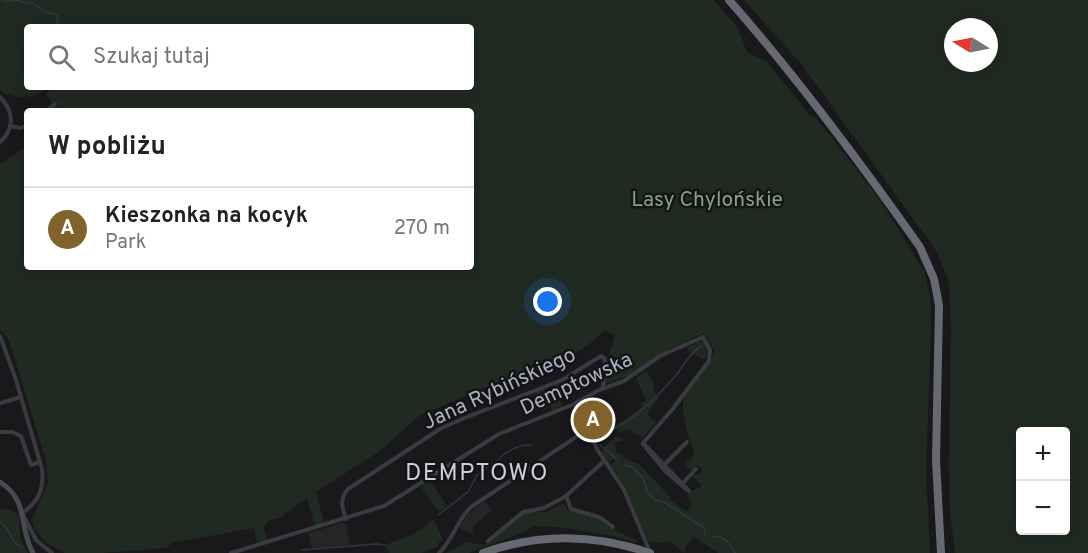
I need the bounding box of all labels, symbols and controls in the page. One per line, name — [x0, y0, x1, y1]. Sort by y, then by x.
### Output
north arrow — [944, 18, 998, 72]
search box — [24, 24, 474, 90]
icon: search — [45, 41, 78, 74]
text: Szukaj tutaj — [93, 44, 210, 71]
text: W pobliżu — [48, 131, 166, 164]
park label: Lasy Chylońskie — [631, 187, 783, 214]
text: Kieszonka na kocyk — [105, 203, 308, 230]
text: A — [60, 216, 75, 242]
text: 270 m — [394, 216, 450, 242]
text: Park — [105, 230, 146, 256]
your location — [533, 287, 562, 316]
street label: Jana Rybińskiego — [419, 342, 580, 437]
street label: Demptowska — [516, 347, 637, 422]
pin: A — [574, 398, 612, 442]
map controls — [1016, 427, 1070, 535]
button: + — [1016, 427, 1070, 481]
district label: DEMPTOWO — [405, 459, 549, 489]
button: − — [1016, 481, 1070, 535]

